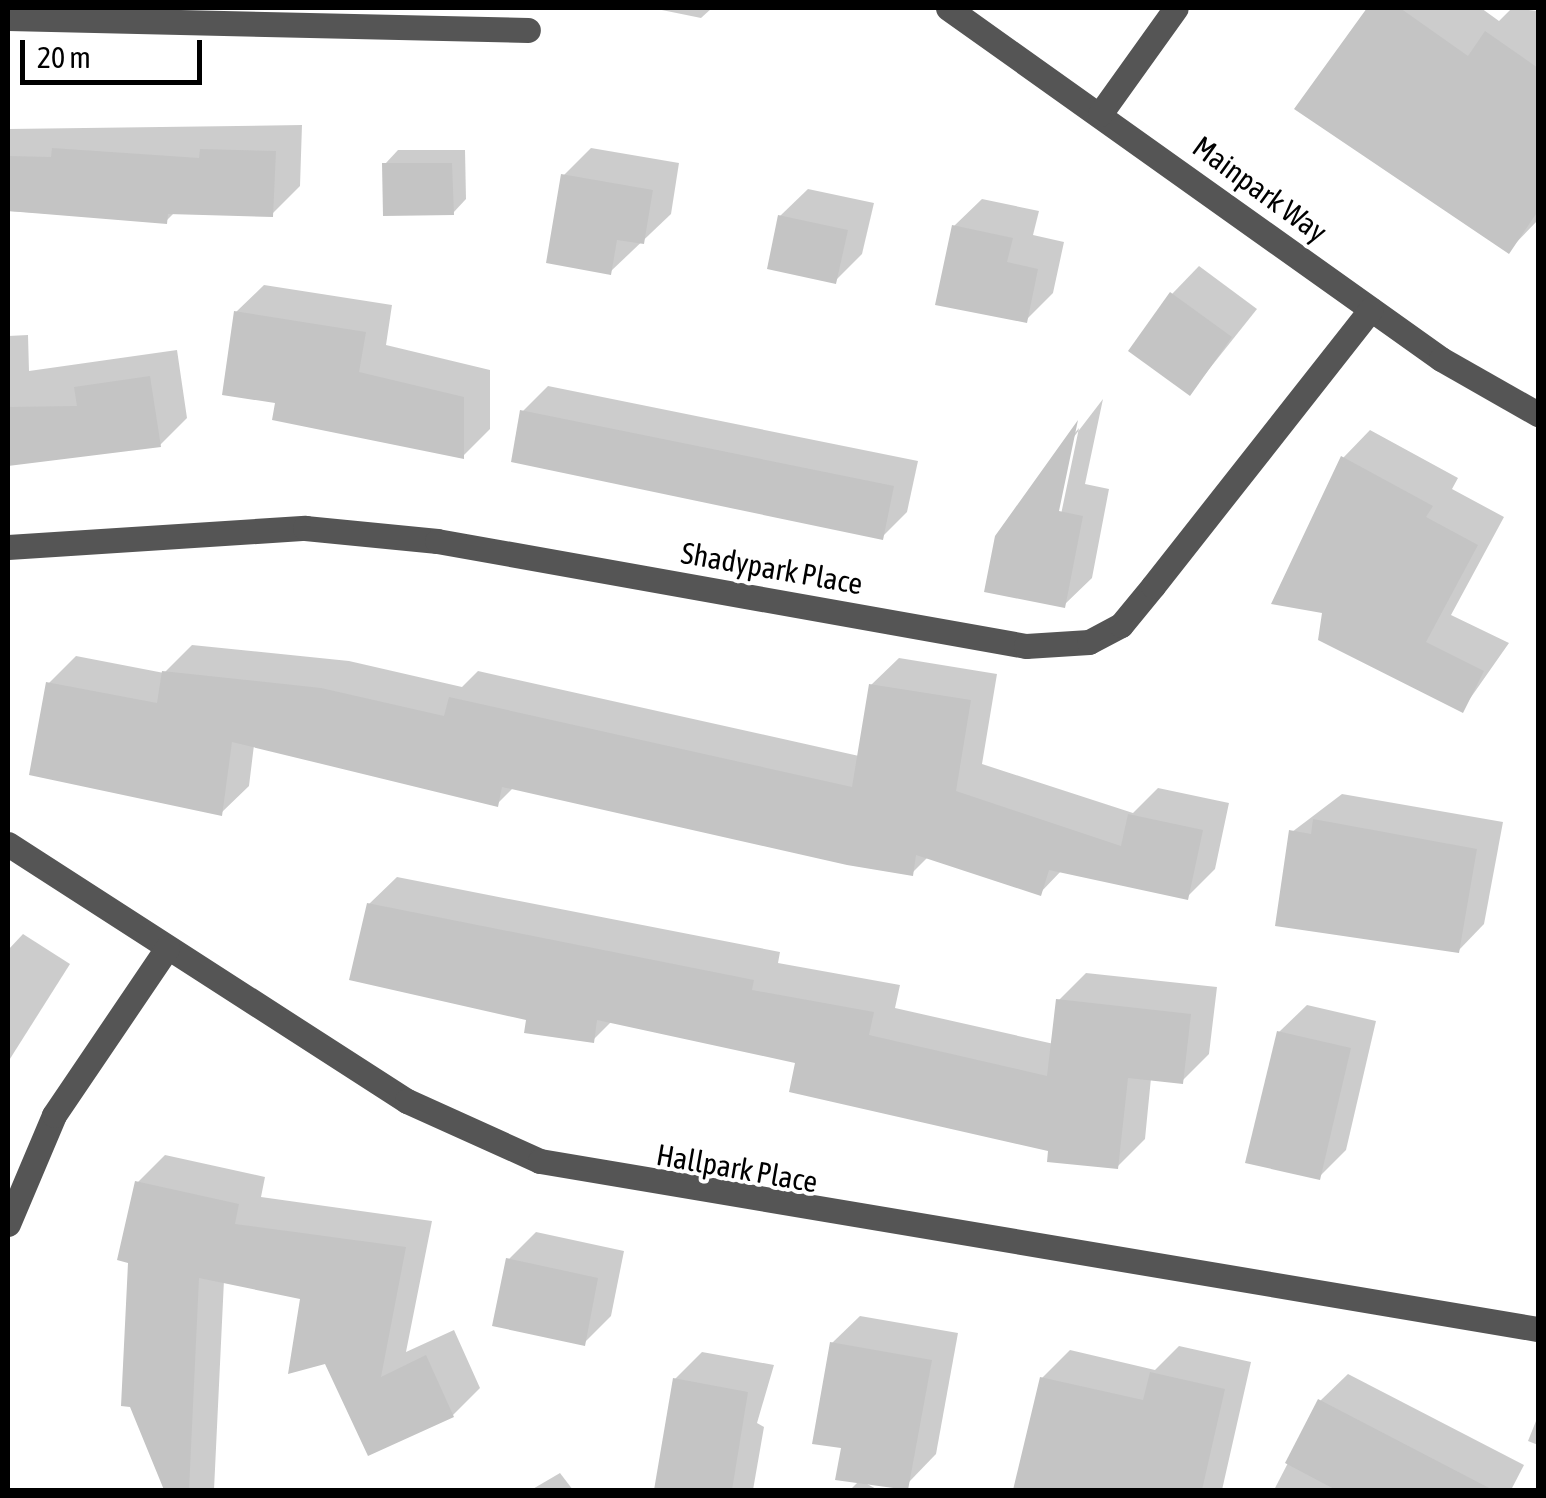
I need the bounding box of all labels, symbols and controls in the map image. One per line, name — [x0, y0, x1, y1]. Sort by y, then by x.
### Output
scale bar — [25, 20, 208, 82]
text: 20 m — [37, 40, 91, 74]
street label: Mainpark Way — [1186, 128, 1334, 250]
street label: Shadypark Place — [679, 534, 865, 602]
street label: Hallpark Place — [654, 1136, 820, 1200]

